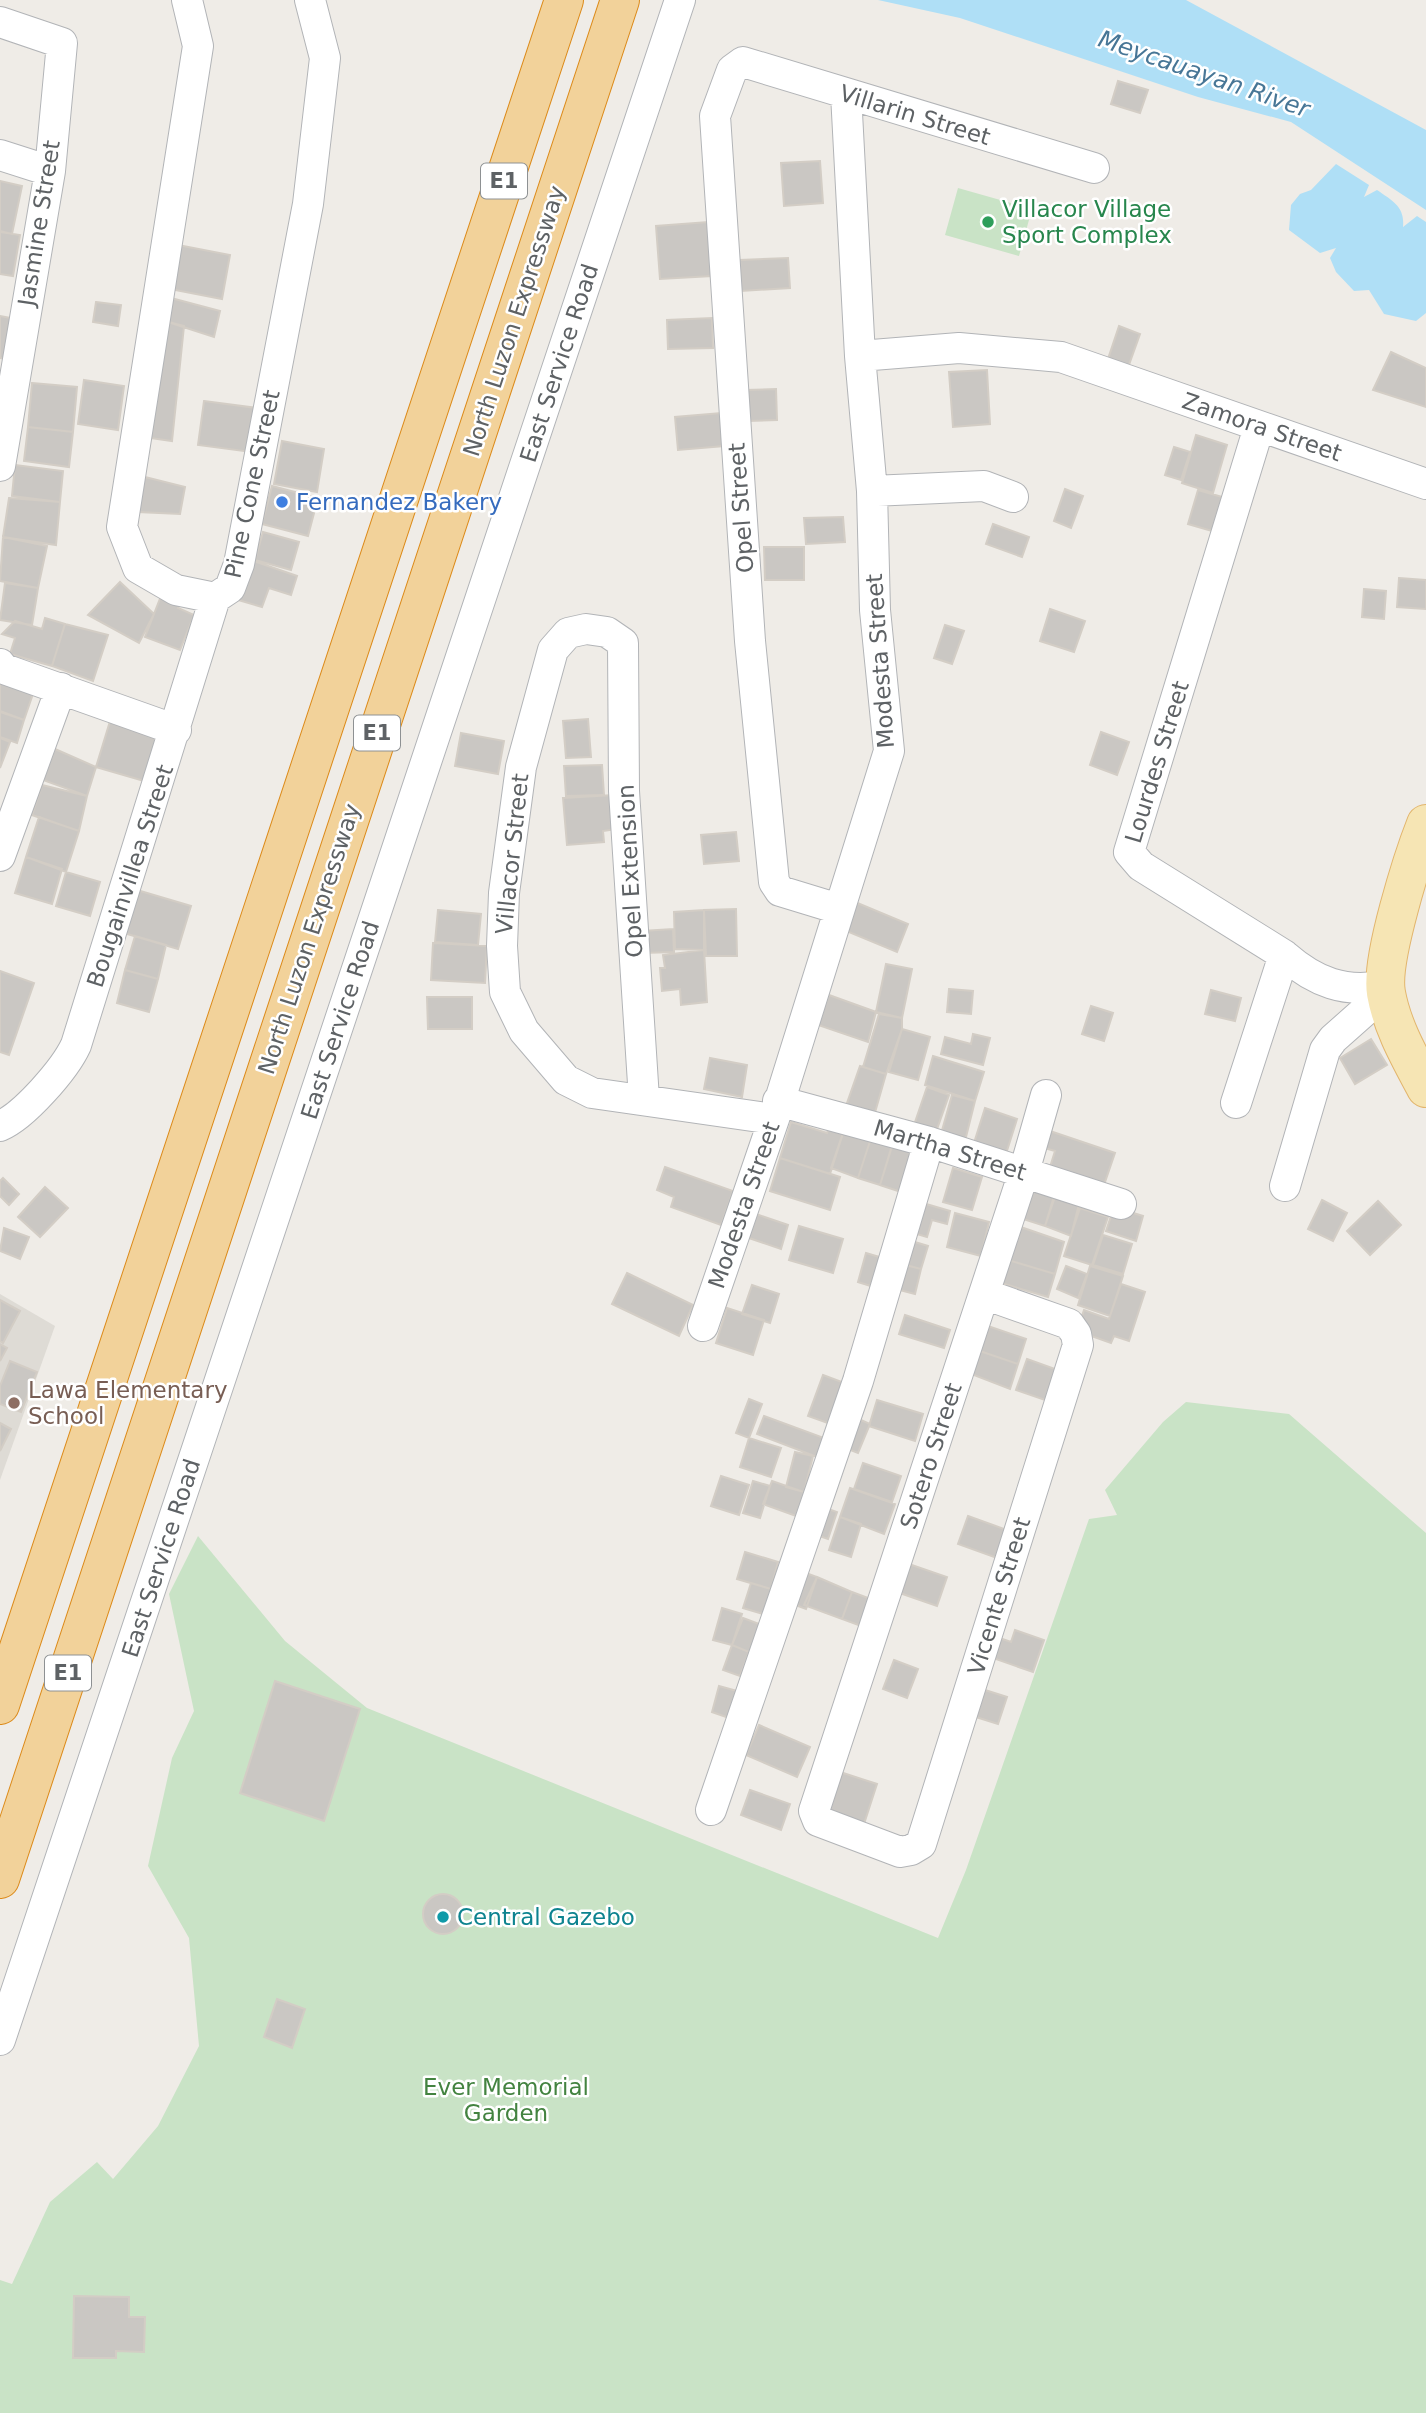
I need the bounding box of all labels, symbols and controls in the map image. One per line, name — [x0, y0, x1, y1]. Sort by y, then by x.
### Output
water label: Meycauayan River — [1095, 25, 1315, 124]
street label: Villarin Street — [837, 80, 993, 150]
street label: Jasmine Street — [13, 138, 65, 310]
road number: E1 — [481, 164, 527, 198]
street label: North Luzon Expressway — [458, 182, 570, 460]
place label: Villacor Village Sport Complex — [1002, 196, 1172, 248]
marker: Villacor Village Sport Complex — [980, 214, 996, 230]
street label: East Service Road — [515, 261, 603, 465]
street label: Pine Cone Street — [219, 387, 285, 581]
street label: Zamora Street — [1179, 388, 1345, 466]
street label: Opel Street — [723, 442, 759, 574]
place label: Fernandez Bakery — [296, 489, 502, 515]
marker: Fernandez Bakery — [274, 494, 290, 510]
street label: Modesta Street — [861, 573, 899, 749]
street label: Lourdes Street — [1120, 678, 1194, 846]
road number: E1 — [354, 716, 400, 750]
street label: Bougainvillea Street — [82, 762, 178, 990]
street label: Villacor Street — [491, 772, 533, 936]
street label: Opel Extension — [612, 784, 648, 958]
street label: North Luzon Expressway — [253, 800, 365, 1078]
street label: East Service Road — [296, 918, 384, 1122]
street label: Martha Street — [871, 1114, 1029, 1186]
street label: Modesta Street — [703, 1118, 785, 1292]
place label: Lawa Elementary School — [28, 1377, 228, 1429]
street label: Sotero Street — [895, 1380, 967, 1532]
marker: Lawa Elementary School — [6, 1395, 22, 1411]
street label: East Service Road — [117, 1456, 205, 1660]
street label: Vicente Street — [963, 1514, 1035, 1678]
road number: E1 — [45, 1656, 91, 1690]
place label: Central Gazebo — [457, 1904, 635, 1930]
marker: Central Gazebo — [435, 1909, 451, 1925]
park label: Ever Memorial Garden — [423, 2074, 589, 2126]

